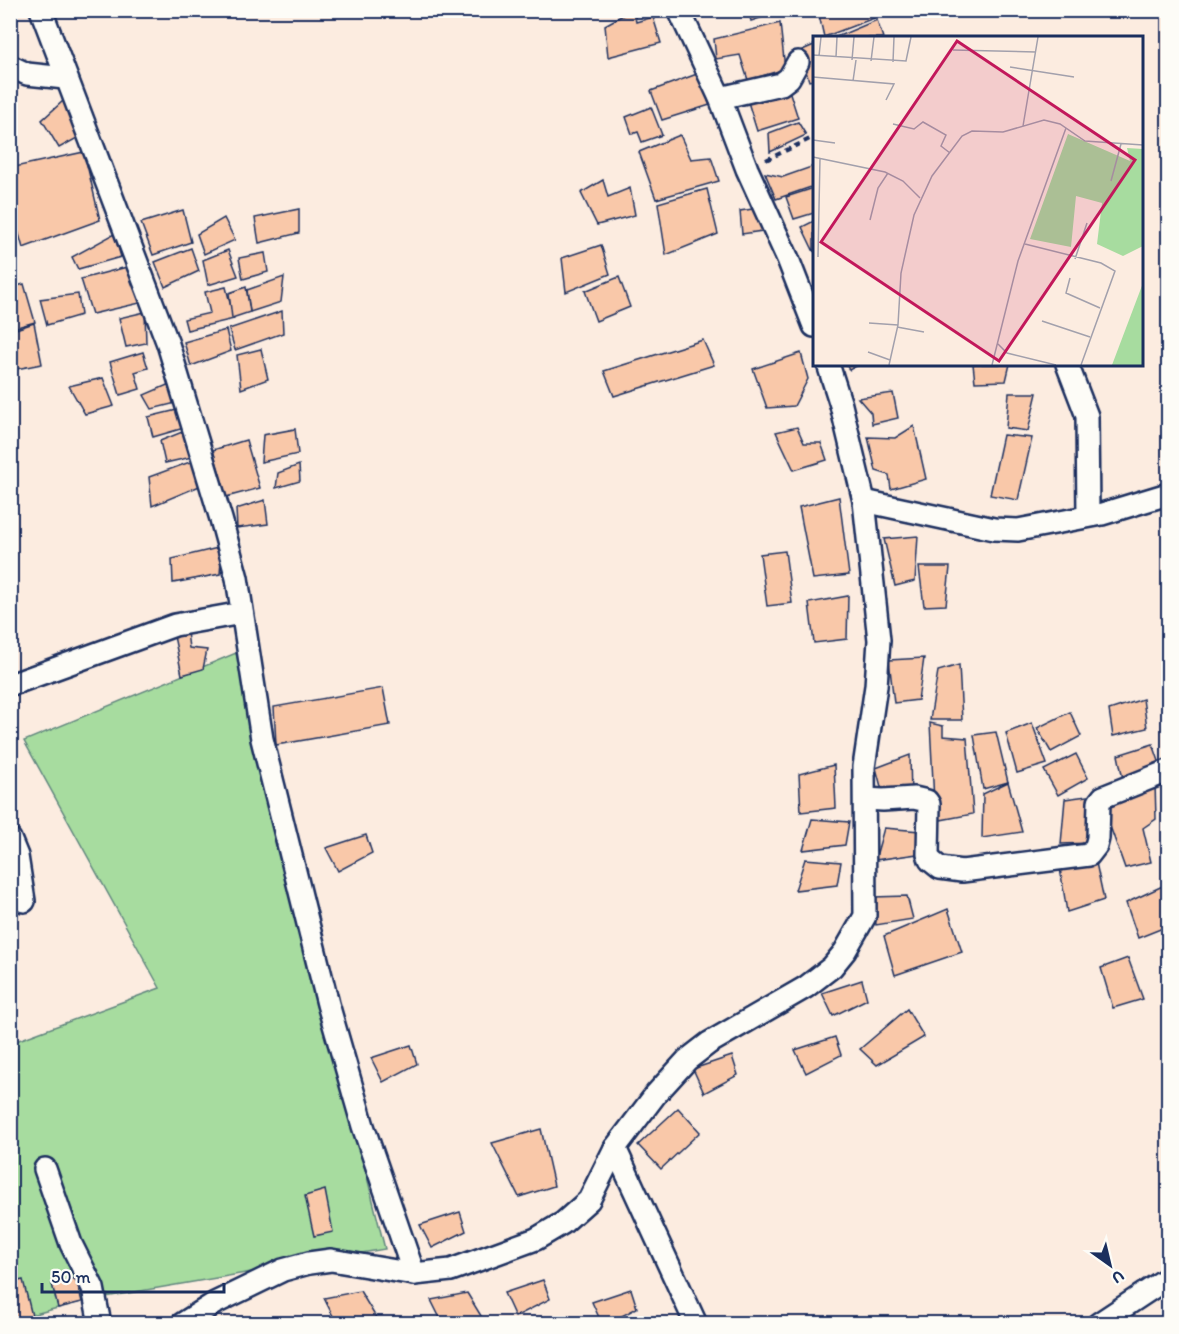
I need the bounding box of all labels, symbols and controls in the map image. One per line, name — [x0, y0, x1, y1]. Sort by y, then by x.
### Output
inset map — [813, 36, 1143, 366]
north arrow — [1080, 1235, 1140, 1295]
scale bar — [42, 1256, 224, 1294]
text: 50 m — [51, 1266, 91, 1288]
text: U — [1108, 1266, 1128, 1288]

